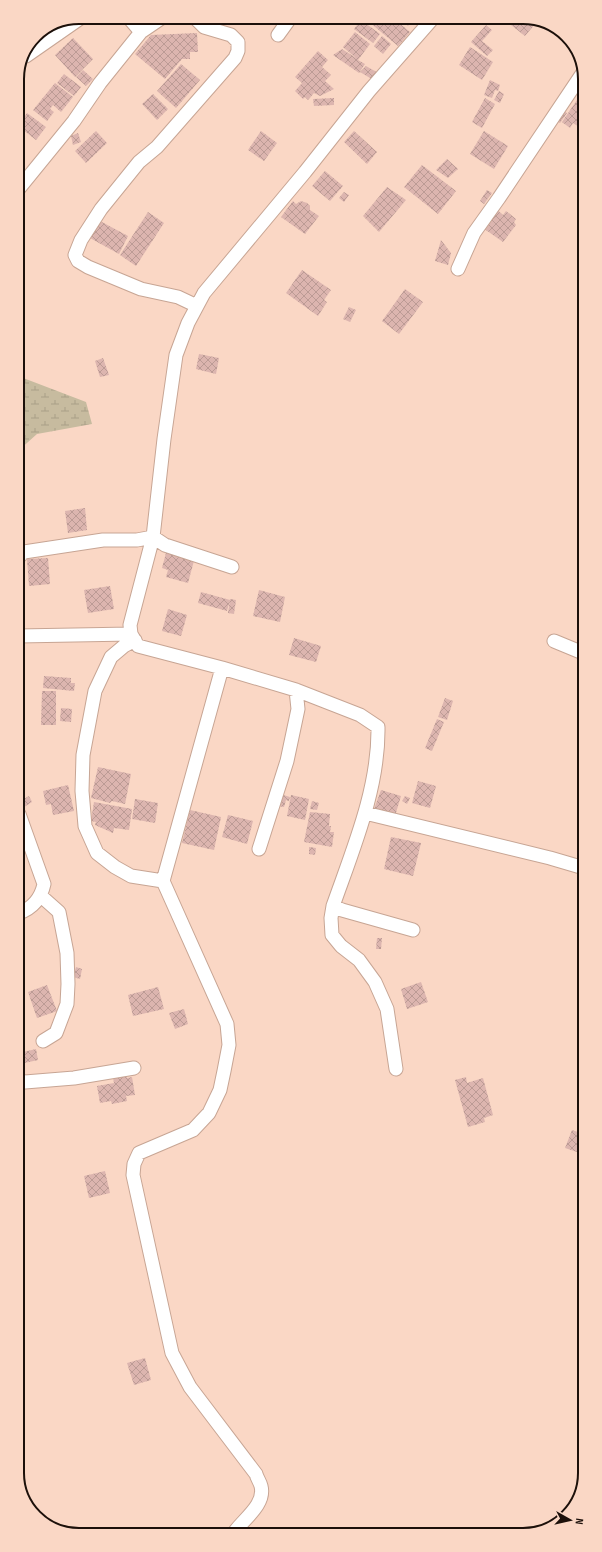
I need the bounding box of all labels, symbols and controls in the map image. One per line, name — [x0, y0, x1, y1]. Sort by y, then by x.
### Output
north arrow — [550, 1500, 590, 1540]
text: N — [573, 1518, 586, 1525]

